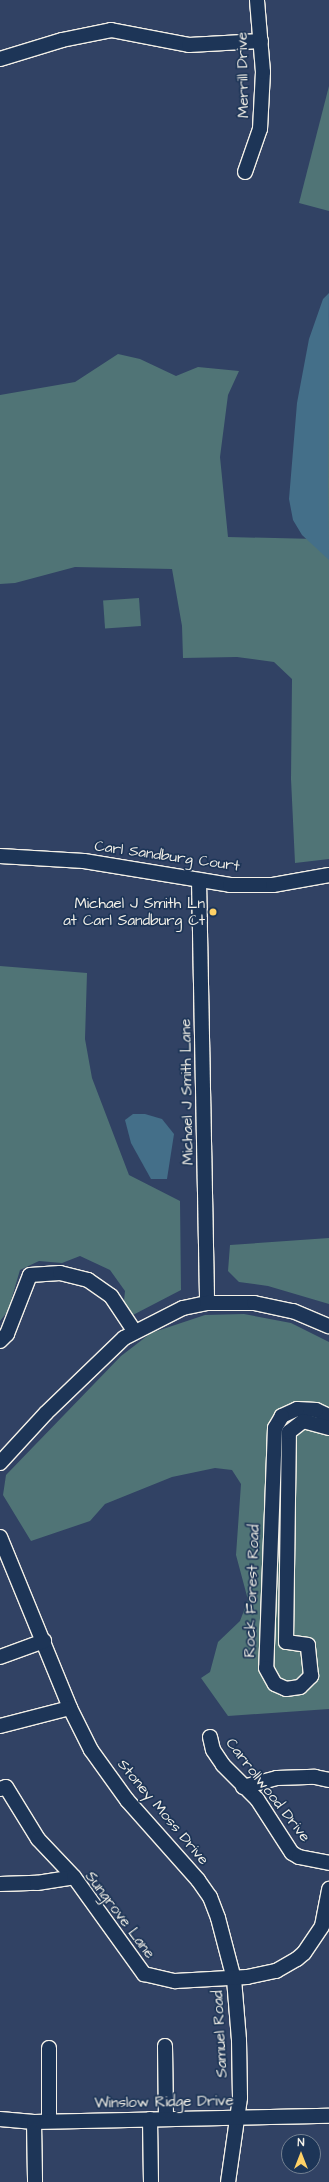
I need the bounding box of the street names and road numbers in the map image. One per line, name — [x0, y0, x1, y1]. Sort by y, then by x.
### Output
street label: Merrill Drive — [233, 32, 253, 118]
street label: Carl Sandburg Court — [93, 837, 241, 875]
street label: Michael J Smith Lane — [177, 1019, 197, 1165]
street label: Rock Forest Road — [241, 1524, 263, 1658]
street label: Carrollwood Drive — [222, 1734, 314, 1846]
street label: Stoney Moss Drive — [114, 1756, 212, 1868]
street label: Sungrove Lane — [81, 1868, 159, 1962]
street label: Samuel Road — [209, 1990, 231, 2078]
street label: Winslow Ridge Drive — [94, 2092, 234, 2112]

